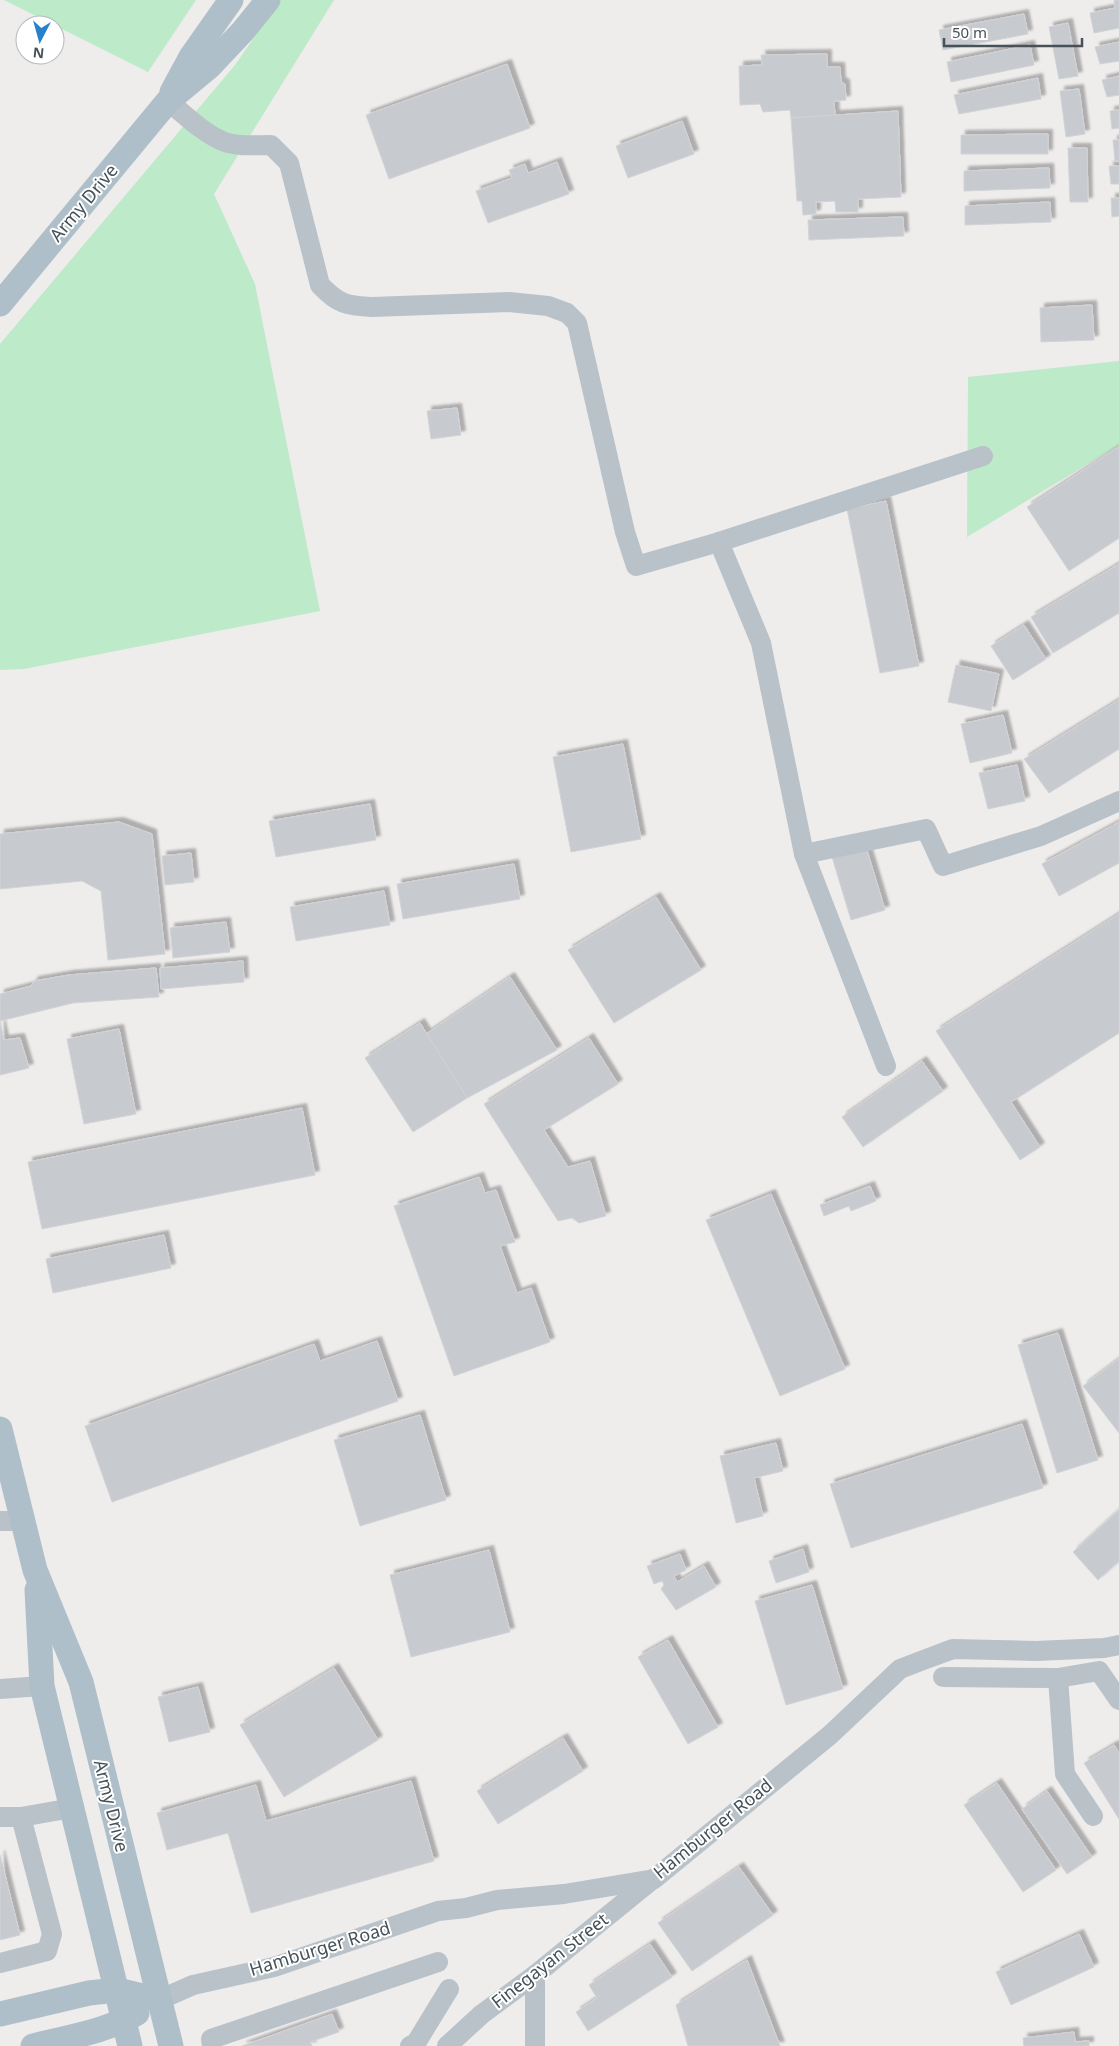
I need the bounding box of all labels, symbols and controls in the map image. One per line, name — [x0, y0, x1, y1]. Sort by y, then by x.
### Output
north arrow — [15, 15, 65, 65]
scale bar — [944, 15, 1082, 47]
text: 50 m — [952, 22, 987, 42]
text: N — [32, 43, 45, 63]
street label: Army Drive — [44, 159, 123, 246]
street label: Army Drive — [89, 1757, 135, 1854]
street label: Hamburger Road — [648, 1773, 777, 1884]
street label: Finegayan Street — [486, 1907, 613, 2013]
street label: Hamburger Road — [246, 1915, 393, 1981]

